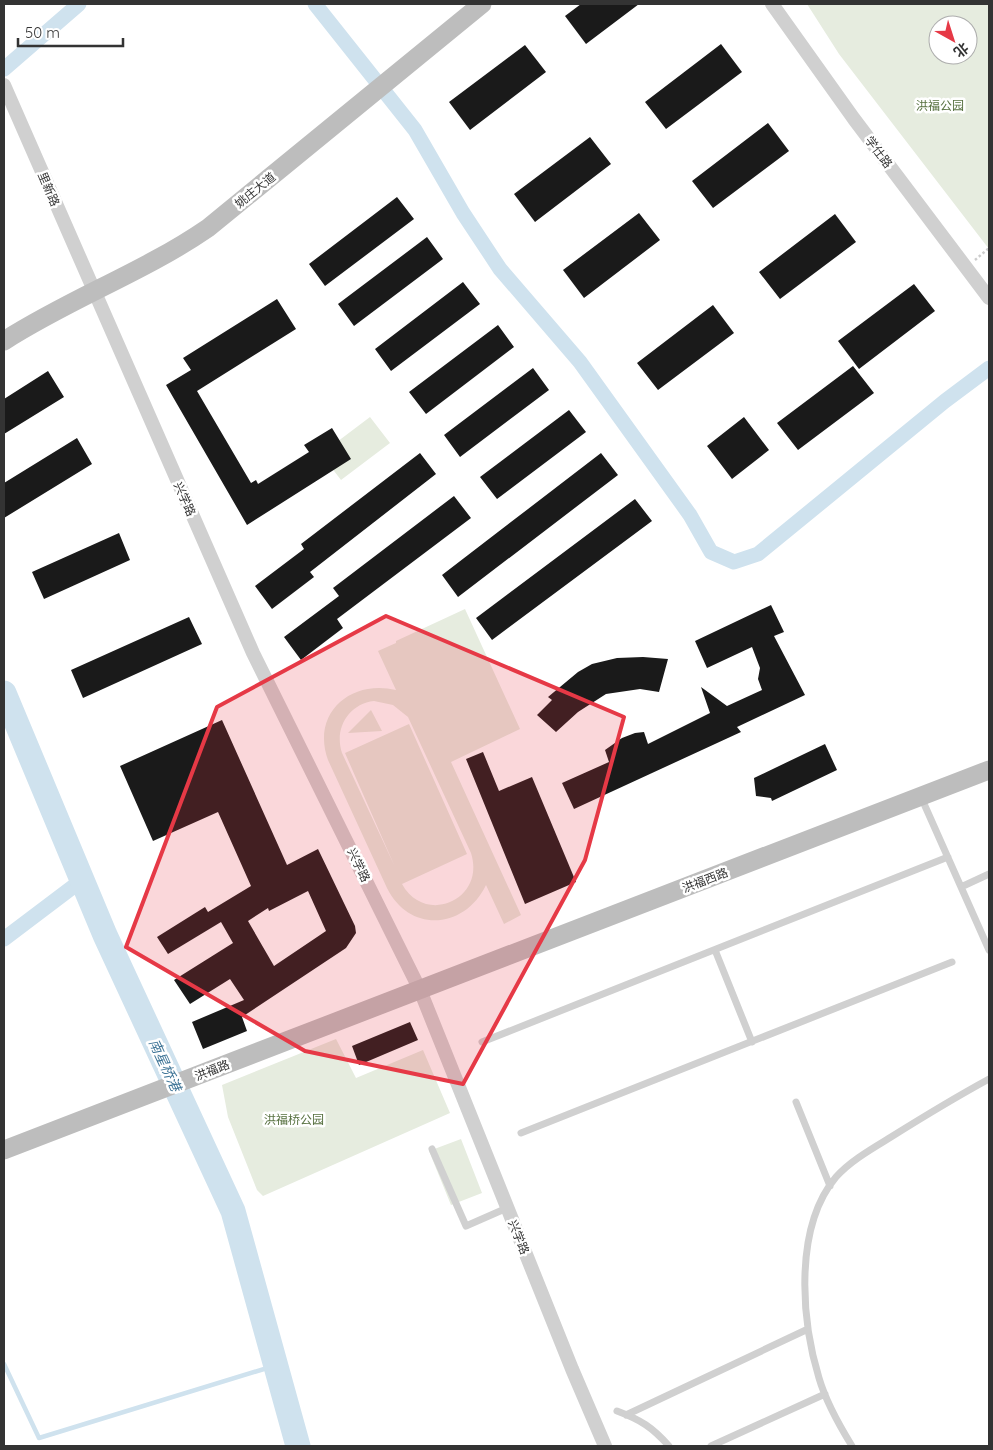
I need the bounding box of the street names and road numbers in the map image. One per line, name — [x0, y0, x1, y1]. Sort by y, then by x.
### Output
street label: 学仕路 — [862, 133, 896, 171]
street label: 里新路 — [35, 169, 63, 209]
street label: 姚庄大道 — [232, 169, 278, 211]
street label: 兴学路 — [171, 479, 199, 519]
street label: 兴学路 — [344, 846, 374, 884]
street label: 洪福西路 — [680, 864, 730, 896]
street label: 洪福路 — [193, 1057, 231, 1083]
street label: 兴学路 — [505, 1217, 533, 1257]

